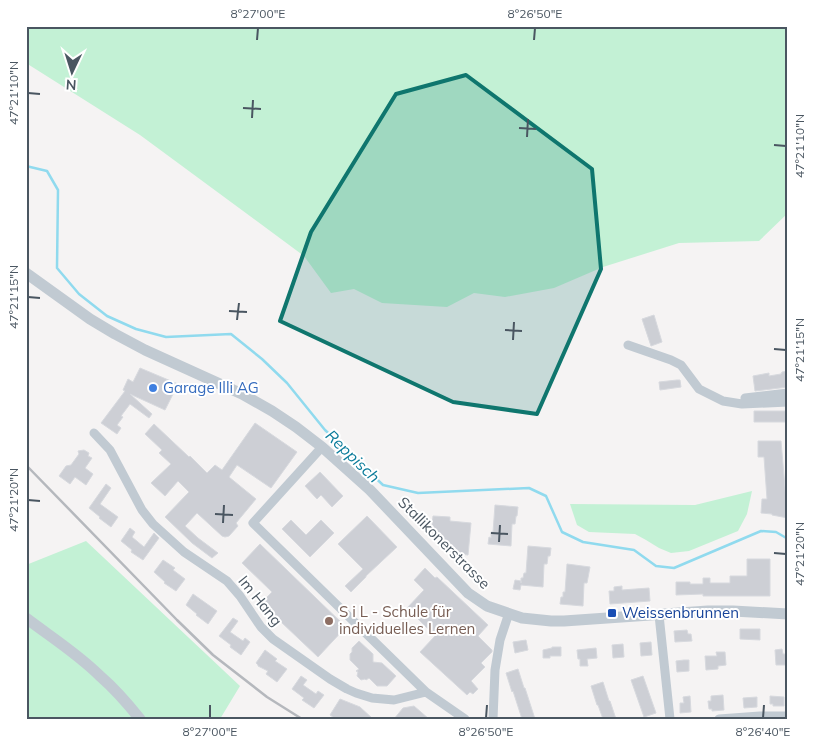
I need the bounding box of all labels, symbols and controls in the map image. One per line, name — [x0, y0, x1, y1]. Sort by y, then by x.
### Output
text: 8°27'00"E — [231, 6, 285, 21]
text: 8°26'50"E — [508, 6, 562, 21]
north arrow — [48, 48, 98, 98]
text: 47°21'10"N — [6, 61, 21, 125]
text: N — [65, 76, 77, 94]
text: 47°21'10"N — [792, 114, 807, 178]
text: 47°21'15"N — [6, 265, 21, 329]
text: 47°21'15"N — [792, 318, 807, 382]
place label: Garage Illi AG — [163, 378, 259, 397]
marker: Garage Illi AG — [147, 382, 159, 394]
water label: Reppisch — [322, 425, 384, 487]
text: 47°21'20"N — [6, 468, 21, 532]
street label: Stallikonerstrasse — [394, 493, 494, 593]
text: 47°21'20"N — [792, 522, 807, 586]
street label: Im Hang — [234, 572, 286, 630]
place label: S i L - Schule für individuelles Lernen — [339, 602, 475, 638]
place label: Weissenbrunnen — [622, 603, 739, 622]
marker: Weissenbrunnen — [606, 607, 618, 619]
marker: S i L - Schule für individuelles Lernen — [323, 615, 335, 627]
text: 8°27'00"E — [183, 724, 237, 739]
text: 8°26'50"E — [459, 724, 513, 739]
text: 8°26'40"E — [736, 724, 790, 739]

